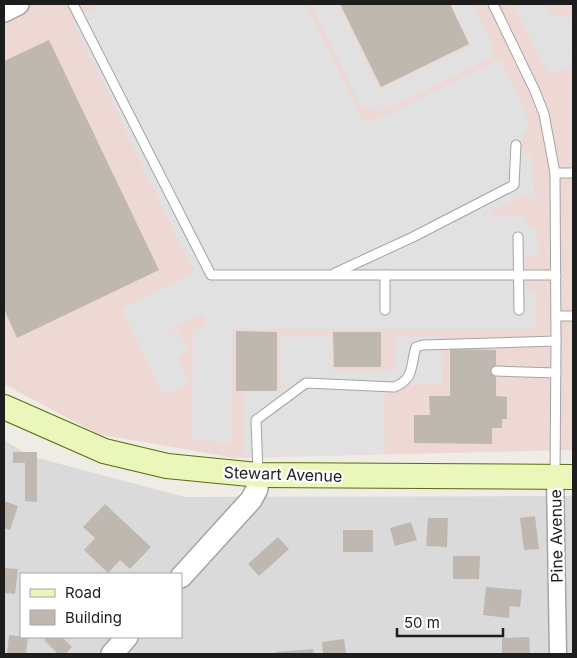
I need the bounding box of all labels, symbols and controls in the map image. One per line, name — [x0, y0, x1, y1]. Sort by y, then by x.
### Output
street label: Stewart Avenue — [223, 462, 343, 486]
street label: Pine Avenue — [545, 489, 567, 583]
legend — [20, 573, 182, 638]
text: Road — [65, 583, 101, 602]
scale bar — [397, 606, 503, 638]
text: Building — [65, 608, 122, 627]
text: 50 m — [404, 613, 440, 632]

